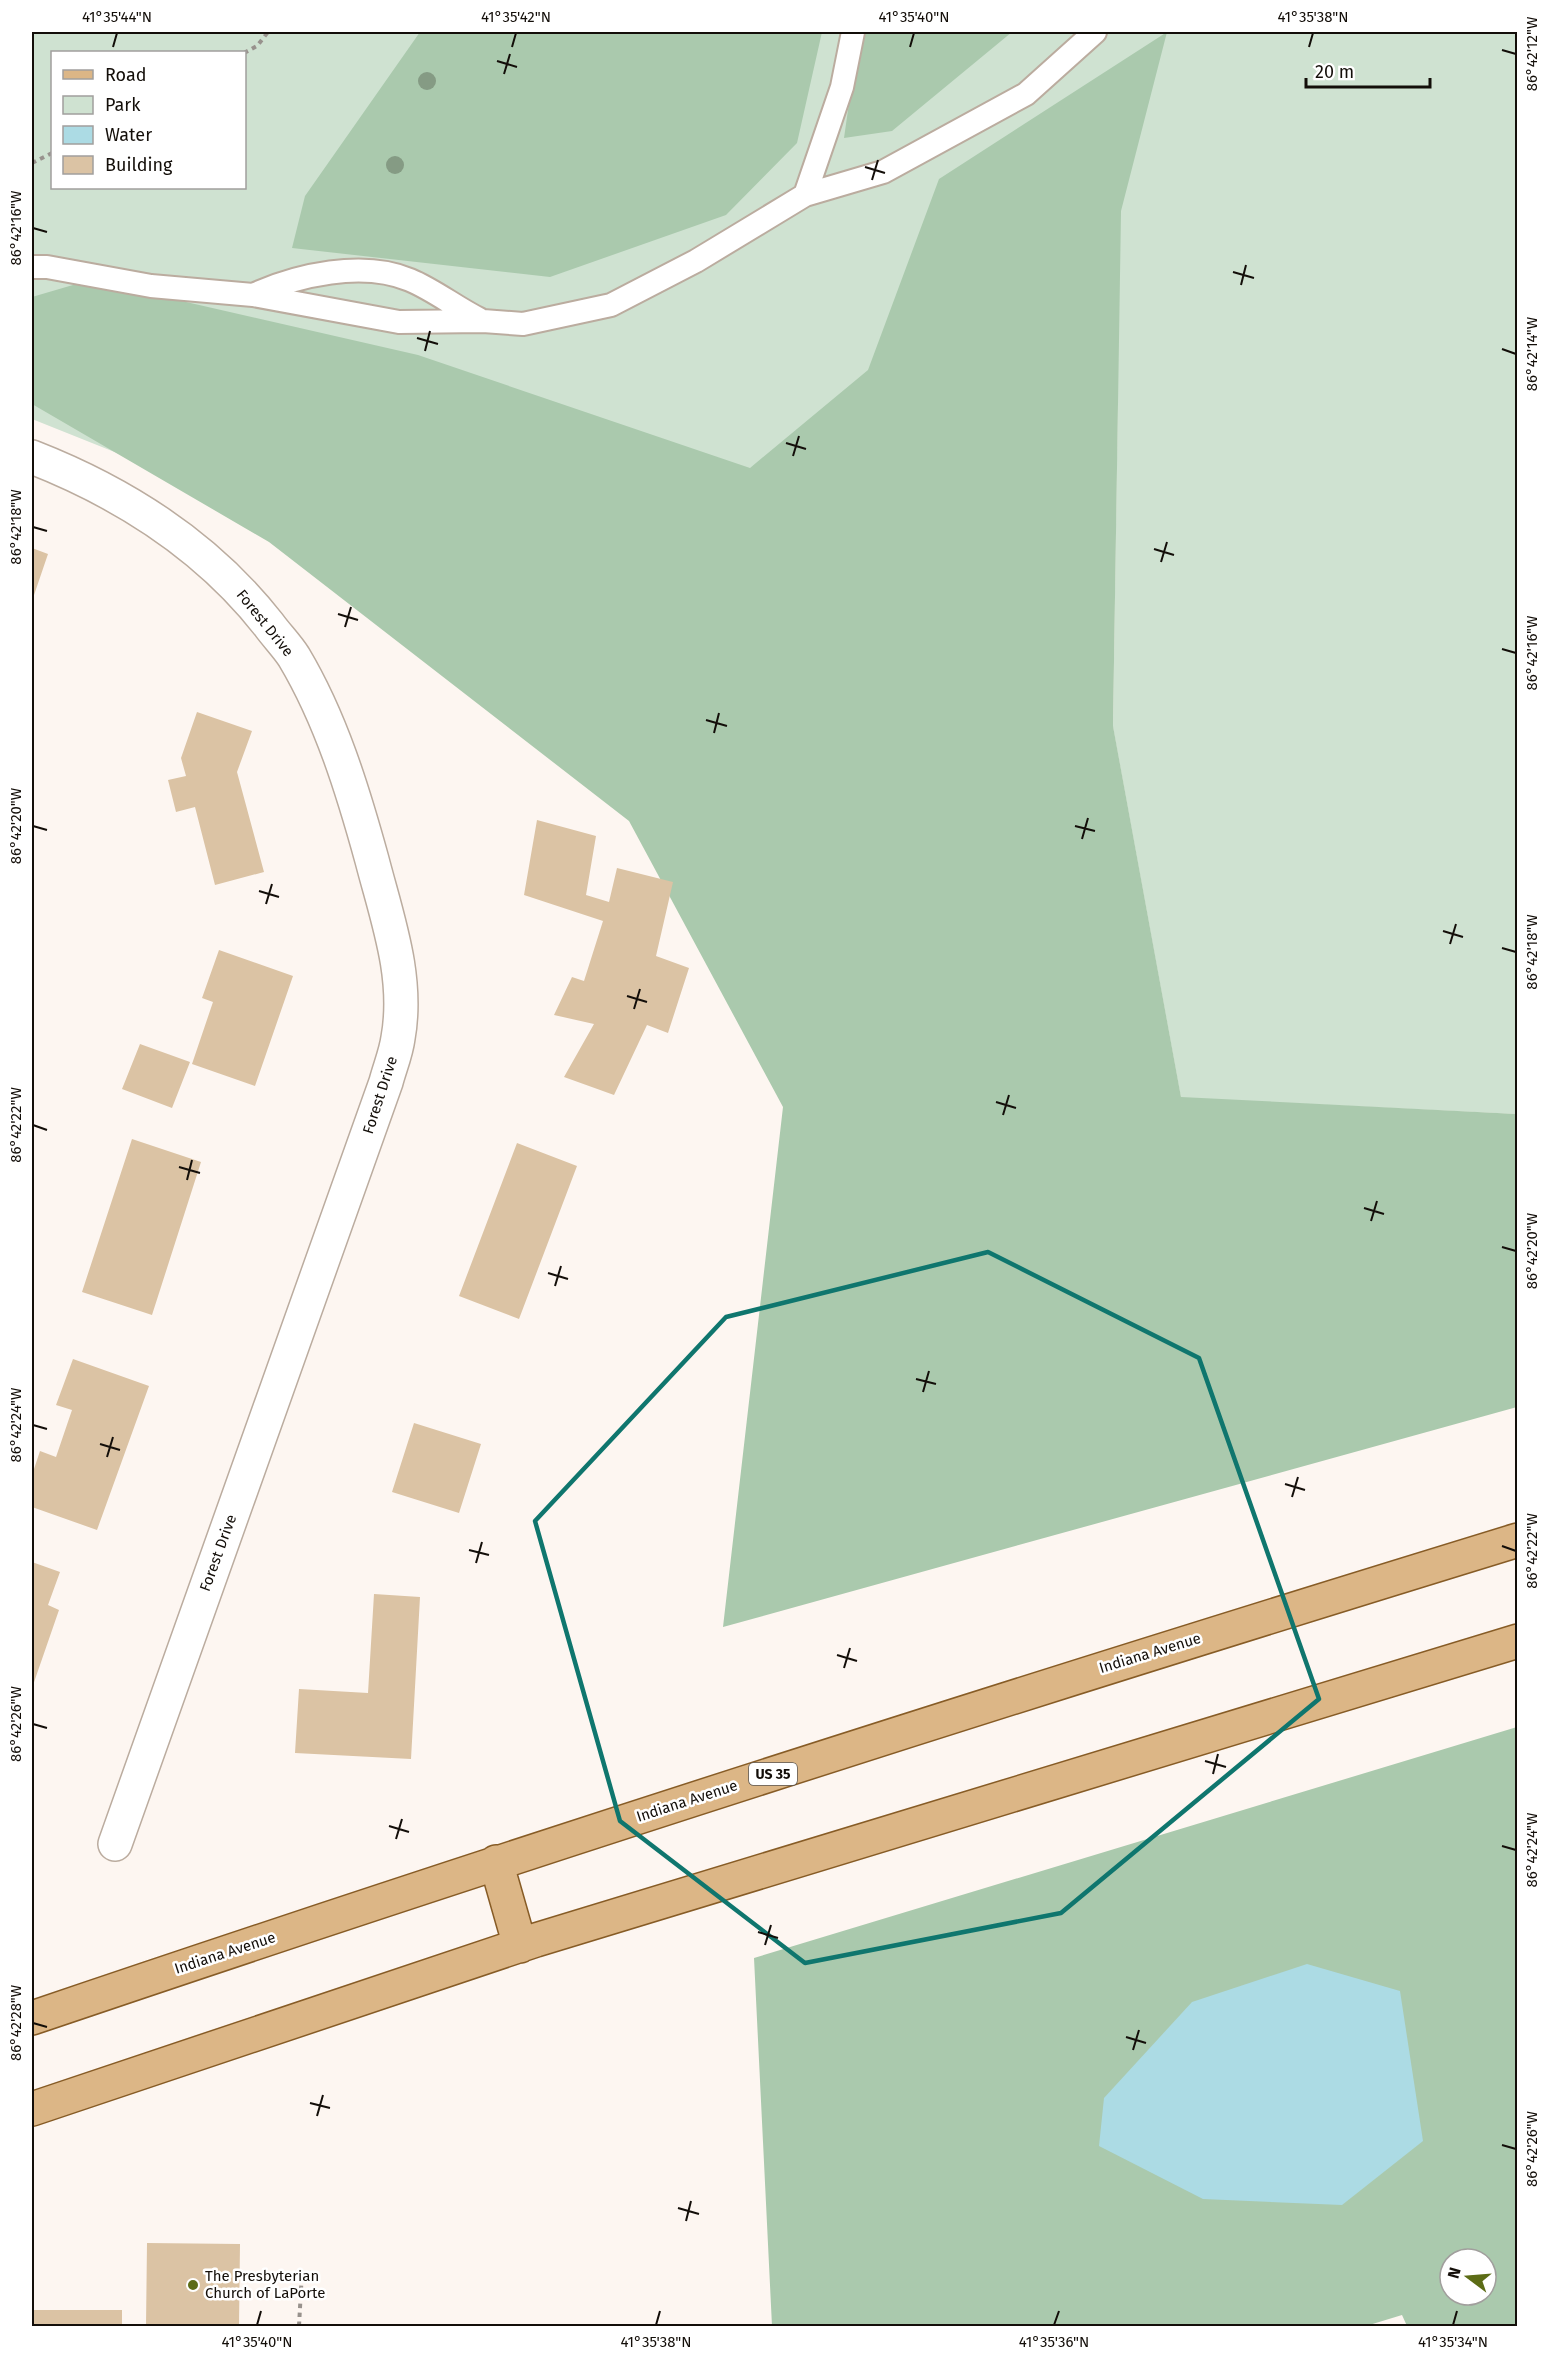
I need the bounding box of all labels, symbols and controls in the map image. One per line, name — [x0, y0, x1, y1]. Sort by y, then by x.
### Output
text: 41°35'44"N — [82, 8, 152, 26]
text: 41°35'42"N — [481, 8, 551, 26]
text: 41°35'40"N — [878, 8, 950, 26]
text: 41°35'38"N — [1277, 8, 1349, 26]
text: 86°42'12"W — [1523, 16, 1541, 91]
legend — [51, 51, 246, 189]
scale bar — [1306, 51, 1430, 89]
text: 20 m — [1315, 61, 1354, 83]
text: Road — [105, 64, 147, 86]
text: Park — [105, 94, 141, 116]
text: Water — [105, 124, 152, 146]
text: Building — [105, 154, 173, 176]
text: 86°42'16"W — [7, 190, 25, 265]
text: 86°42'14"W — [1523, 316, 1541, 391]
text: 86°42'18"W — [7, 489, 25, 565]
street label: Forest Drive — [233, 586, 297, 660]
text: 86°42'16"W — [1523, 615, 1541, 690]
text: 86°42'20"W — [7, 787, 25, 864]
text: 86°42'18"W — [1523, 914, 1541, 990]
street label: Forest Drive — [359, 1054, 401, 1136]
text: 86°42'22"W — [7, 1087, 25, 1163]
text: 86°42'20"W — [1523, 1212, 1541, 1289]
text: 86°42'24"W — [7, 1387, 25, 1462]
street label: Forest Drive — [196, 1512, 240, 1594]
text: 86°42'22"W — [1523, 1513, 1541, 1589]
street label: Indiana Avenue — [1097, 1629, 1203, 1677]
text: 86°42'26"W — [7, 1685, 25, 1762]
road number: US 35 — [749, 1763, 797, 1785]
street label: Indiana Avenue — [634, 1776, 740, 1826]
text: 86°42'24"W — [1523, 1812, 1541, 1887]
street label: Indiana Avenue — [172, 1928, 278, 1978]
text: 86°42'28"W — [7, 1984, 25, 2061]
text: 86°42'26"W — [1523, 2110, 1541, 2187]
north arrow — [1438, 2247, 1498, 2307]
text: N — [1443, 2265, 1465, 2281]
place label: The Presbyterian Church of LaPorte — [205, 2267, 325, 2302]
marker: The Presbyterian Church of LaPorte — [186, 2278, 200, 2292]
text: 41°35'40"N — [221, 2333, 293, 2351]
text: 41°35'38"N — [620, 2333, 692, 2351]
text: 41°35'36"N — [1019, 2333, 1089, 2351]
text: 41°35'34"N — [1418, 2333, 1488, 2351]

